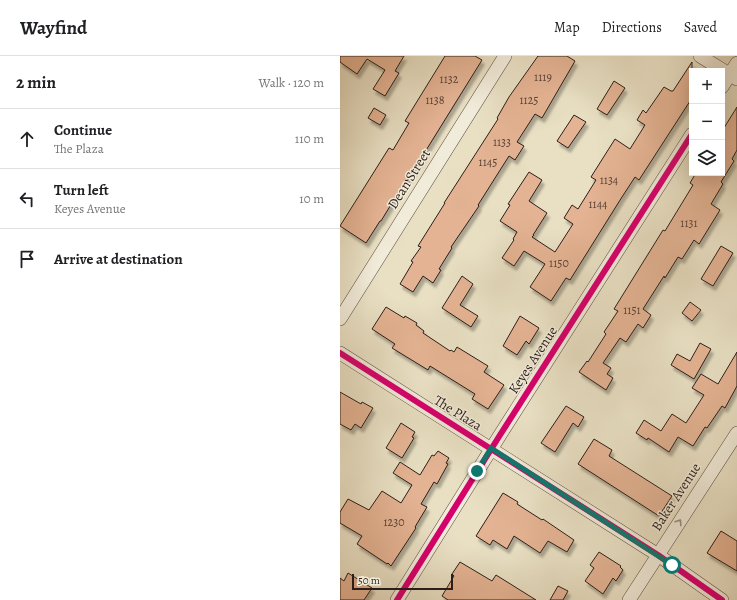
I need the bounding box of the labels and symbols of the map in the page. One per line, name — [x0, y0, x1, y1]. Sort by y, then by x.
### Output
house number: 1119 — [534, 69, 552, 85]
house number: 1132 — [440, 71, 459, 87]
house number: 1138 — [425, 92, 445, 108]
house number: 1125 — [519, 92, 539, 108]
house number: 1133 — [493, 134, 511, 150]
street label: Dean Street — [383, 145, 435, 213]
house number: 1145 — [479, 154, 497, 170]
house number: 1134 — [600, 172, 619, 188]
house number: 1144 — [588, 196, 608, 212]
house number: 1131 — [680, 215, 698, 231]
house number: 1150 — [549, 255, 569, 271]
house number: 1151 — [623, 302, 641, 318]
street label: Keyes Avenue — [504, 323, 562, 397]
street label: The Plaza — [430, 391, 486, 435]
street label: Baker Avenue — [647, 459, 705, 535]
route end — [468, 462, 486, 480]
house number: 1230 — [383, 514, 405, 530]
one-way arrow — [674, 519, 682, 526]
route start — [663, 556, 681, 574]
scale bar — [352, 572, 453, 591]

